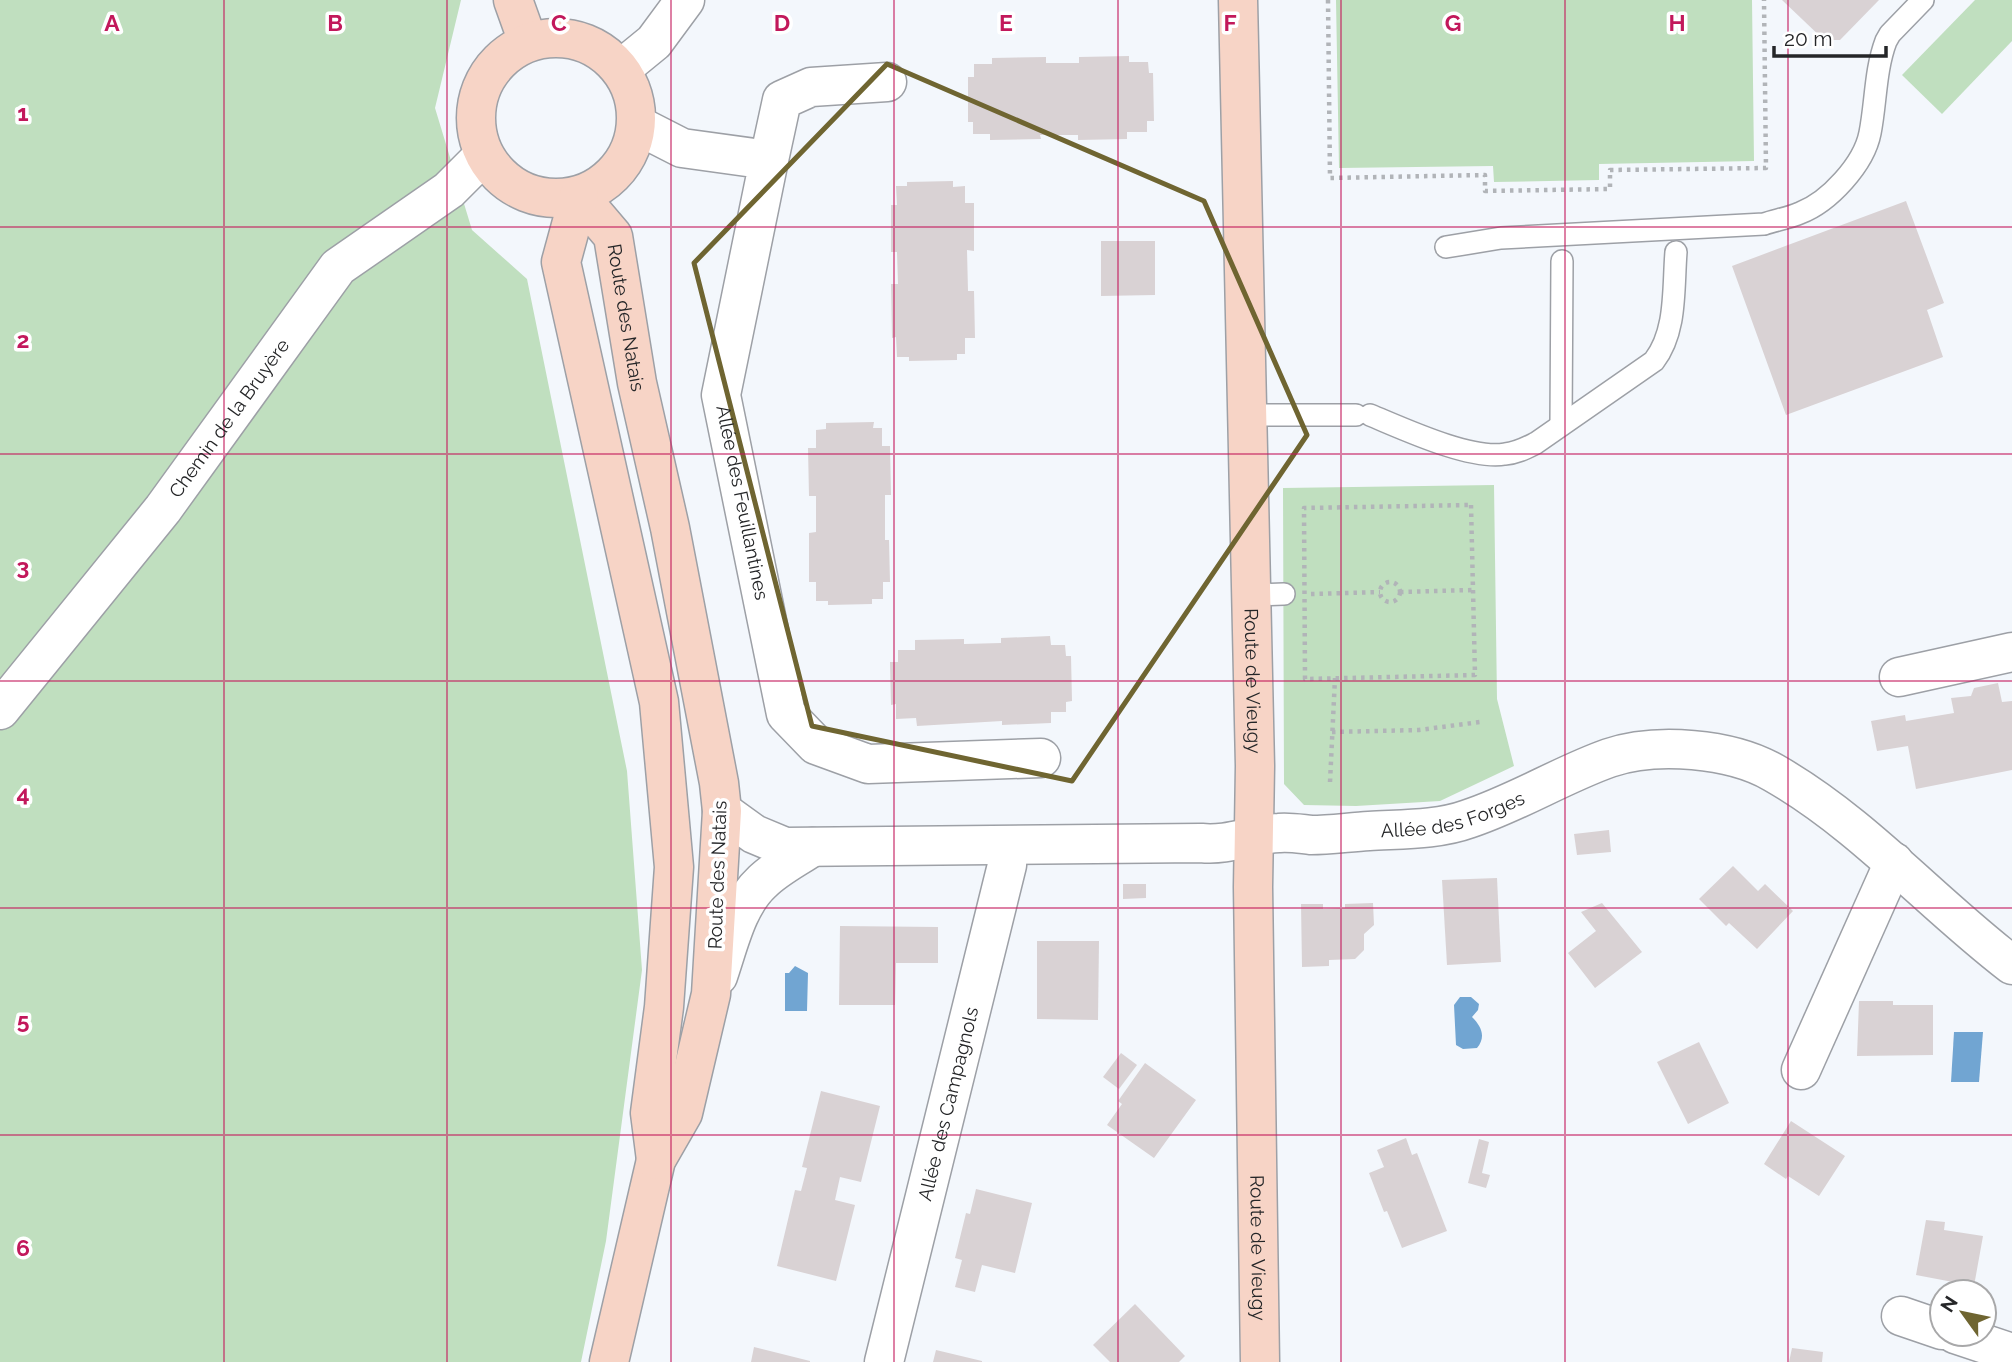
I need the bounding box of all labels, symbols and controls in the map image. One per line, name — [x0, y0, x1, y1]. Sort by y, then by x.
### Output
text: A — [104, 9, 120, 36]
text: B — [327, 9, 343, 36]
text: C — [551, 9, 567, 36]
text: D — [774, 9, 790, 36]
text: E — [999, 9, 1013, 36]
text: F — [1223, 9, 1237, 36]
text: G — [1445, 9, 1461, 36]
text: H — [1668, 9, 1686, 36]
scale bar — [1774, 14, 1886, 58]
text: 20 m — [1784, 26, 1832, 51]
text: 1 — [17, 99, 29, 126]
street label: Route des Natais — [603, 242, 650, 393]
text: 2 — [17, 326, 29, 353]
street label: Chemin de la Bruyère — [164, 335, 293, 502]
street label: Allée des Feuillantines — [712, 403, 773, 602]
text: 3 — [17, 553, 29, 580]
street label: Route de Vieugy — [1240, 608, 1266, 754]
text: 4 — [16, 780, 30, 807]
street label: Allée des Forges — [1380, 786, 1528, 841]
street label: Route des Natais — [703, 800, 731, 950]
street label: Allée des Campagnols — [913, 1005, 982, 1203]
text: 5 — [17, 1007, 30, 1034]
street label: Route de Vieugy — [1246, 1175, 1270, 1321]
text: 6 — [16, 1234, 30, 1261]
north arrow — [1928, 1278, 1998, 1348]
text: N — [1936, 1292, 1962, 1316]

